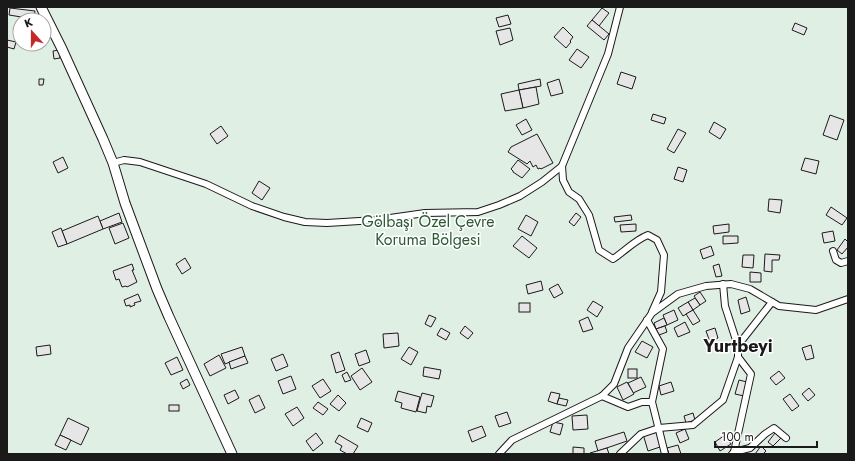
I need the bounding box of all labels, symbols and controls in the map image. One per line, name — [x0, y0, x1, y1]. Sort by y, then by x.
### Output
north arrow — [12, 12, 52, 52]
text: K — [22, 14, 35, 32]
park label: Gölbaşı Özel Çevre Koruma Bölgesi — [361, 210, 495, 251]
district label: Yurtbeyi — [702, 333, 773, 359]
scale bar — [715, 423, 817, 449]
text: 100 m — [721, 428, 754, 446]

